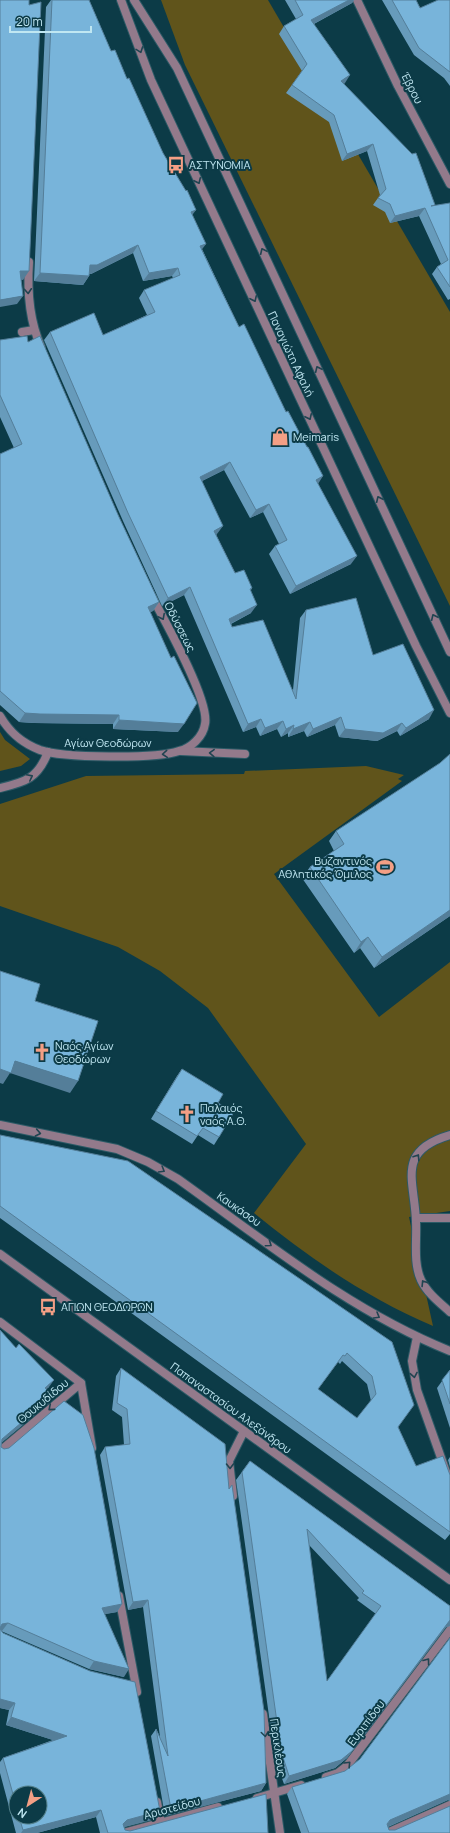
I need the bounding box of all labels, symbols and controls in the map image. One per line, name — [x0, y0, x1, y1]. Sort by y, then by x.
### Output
scale bar — [10, 8, 91, 34]
text: 20 m — [16, 13, 43, 30]
one-way arrow — [135, 46, 143, 53]
street label: Έβρου — [398, 69, 427, 106]
bus stop icon: ΑΣΤΥΝΟΜΙΑ — [166, 155, 186, 175]
place label: ΑΣΤΥΝΟΜΙΑ — [189, 157, 250, 172]
one-way arrow — [193, 177, 201, 184]
one-way arrow — [260, 248, 268, 255]
one-way arrow — [24, 288, 33, 294]
one-way arrow — [249, 295, 257, 302]
street label: Παναγιώτη Αφαλή — [265, 309, 318, 399]
one-way arrow — [315, 365, 323, 373]
one-way arrow — [304, 412, 312, 420]
shop icon: Meimaris — [270, 427, 290, 447]
place label: Meimaris — [293, 429, 339, 444]
one-way arrow — [376, 496, 384, 504]
street label: Οδύσσεως — [161, 599, 199, 654]
one-way arrow — [157, 612, 165, 620]
one-way arrow — [430, 614, 438, 621]
street label: Αγίων Θεοδώρων — [64, 735, 152, 750]
one-way arrow — [209, 748, 215, 757]
one-way arrow — [162, 749, 168, 758]
one-way arrow — [26, 774, 33, 782]
place label: Βυζαντινός Αθλητικός Όμιλος — [278, 853, 372, 881]
sports icon: Βυζαντινός Αθλητικός Όμιλος — [375, 857, 395, 877]
place label: Ναός Αγίων Θεοδώρων — [55, 1038, 114, 1066]
church icon: Ναός Αγίων Θεοδώρων — [32, 1042, 52, 1062]
place label: Παλαιός ναός Α.Θ. — [200, 1100, 247, 1128]
church icon: Παλαιός ναός Α.Θ. — [177, 1104, 197, 1124]
one-way arrow — [35, 1128, 41, 1136]
one-way arrow — [412, 1154, 419, 1161]
one-way arrow — [158, 1165, 165, 1172]
street label: Καυκάσου — [214, 1188, 264, 1229]
one-way arrow — [264, 1239, 271, 1246]
one-way arrow — [421, 1280, 428, 1287]
bus stop icon: ΑΓΙΩΝ ΘΕΟΔΩΡΩΝ — [38, 1297, 58, 1317]
place label: ΑΓΙΩΝ ΘΕΟΔΩΡΩΝ — [61, 1299, 153, 1314]
one-way arrow — [373, 1311, 380, 1318]
street label: Παπαναστασίου Αλεξάνδρου — [168, 1359, 295, 1457]
one-way arrow — [410, 1372, 418, 1378]
street label: Θουκυδίδου — [14, 1375, 71, 1426]
one-way arrow — [48, 1404, 55, 1411]
one-way arrow — [226, 1464, 234, 1470]
one-way arrow — [422, 1658, 429, 1665]
street label: Ευριπίδου — [344, 1697, 388, 1748]
street label: Περικλέους — [267, 1718, 290, 1778]
one-way arrow — [260, 1731, 269, 1737]
one-way arrow — [343, 1761, 351, 1769]
north arrow — [8, 1785, 48, 1825]
street label: Αριστείδου — [142, 1793, 202, 1822]
text: N — [14, 1805, 29, 1822]

